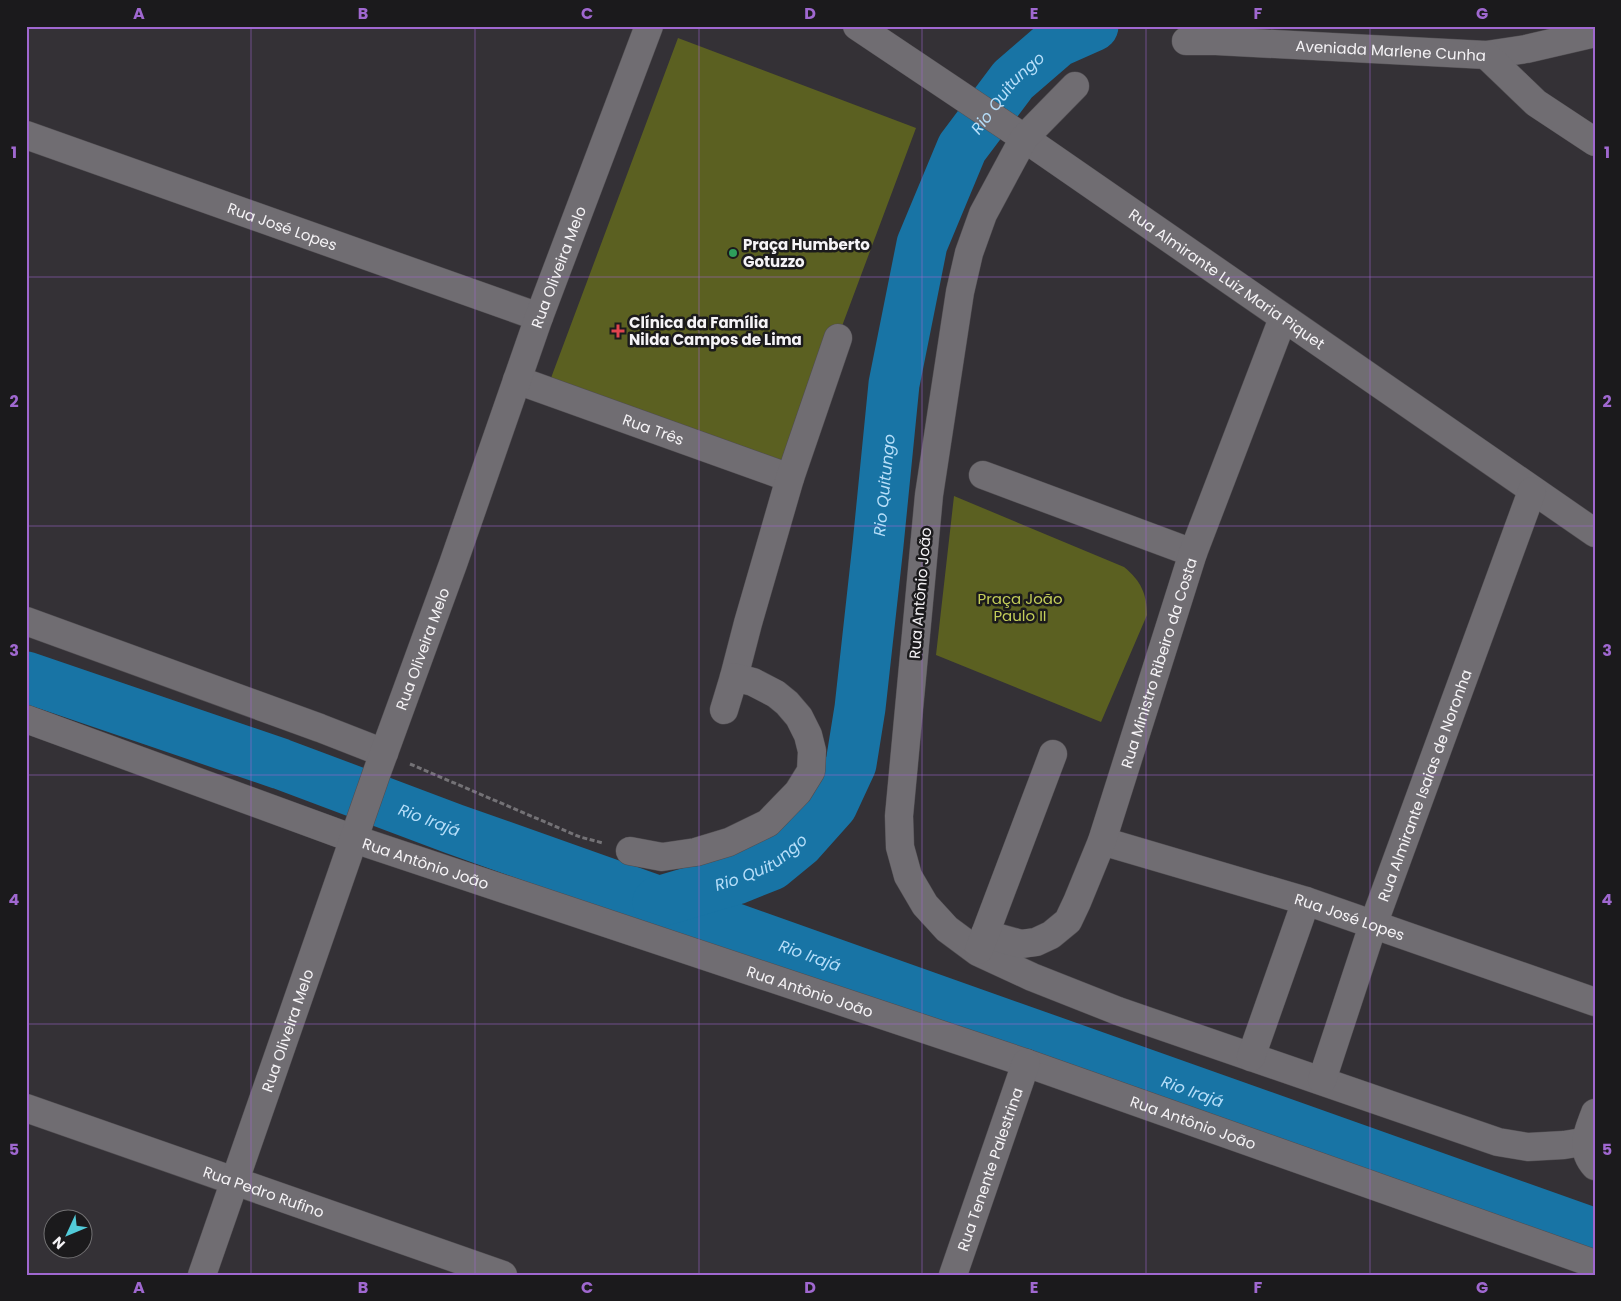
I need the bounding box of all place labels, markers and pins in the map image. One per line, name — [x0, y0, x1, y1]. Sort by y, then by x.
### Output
place label: Praça Humberto Gotuzzo — [743, 234, 870, 272]
marker: Praça Humberto Gotuzzo — [727, 247, 739, 259]
place label: Clínica da Família Nilda Campos de Lima — [629, 312, 802, 350]
marker: Clínica da Família Nilda Campos de Lima — [611, 324, 625, 338]

